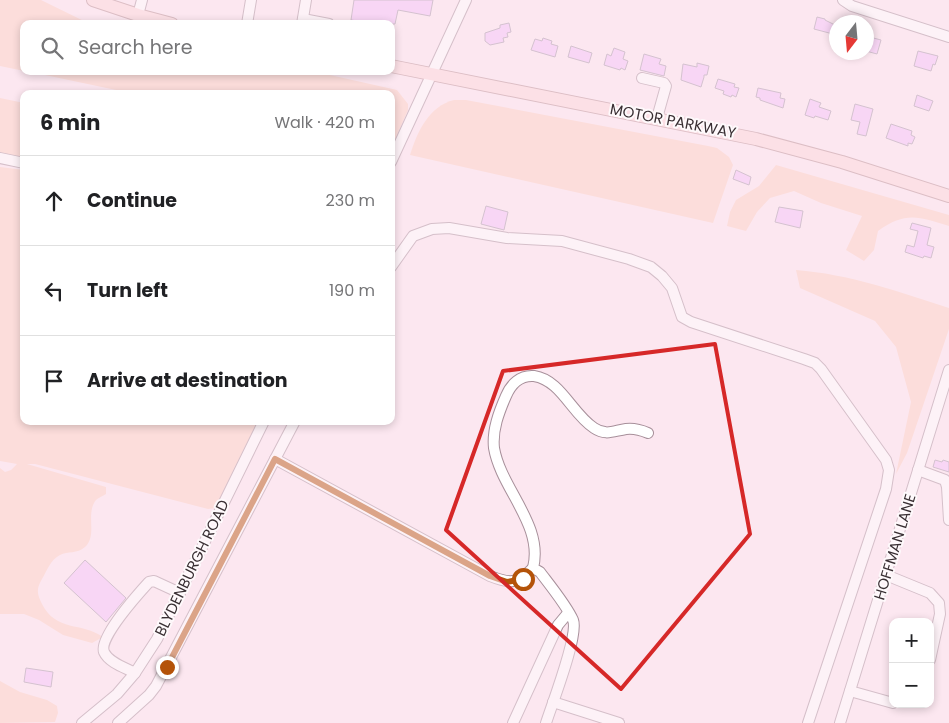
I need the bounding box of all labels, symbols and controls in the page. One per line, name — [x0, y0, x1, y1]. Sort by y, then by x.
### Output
north arrow — [829, 15, 874, 60]
search box — [20, 20, 395, 75]
icon: search — [38, 34, 66, 62]
text: Search here — [78, 34, 192, 61]
street label: MOTOR PARKWAY — [608, 98, 738, 143]
text: 6 min — [40, 108, 100, 137]
text: Walk · 420 m — [274, 111, 375, 134]
icon: ahead — [40, 187, 68, 215]
text: Continue — [87, 187, 177, 214]
text: 230 m — [326, 189, 375, 212]
icon: left — [40, 277, 68, 305]
text: Turn left — [87, 277, 168, 304]
text: 190 m — [329, 279, 375, 302]
icon: arrive — [40, 367, 68, 395]
text: Arrive at destination — [87, 367, 288, 394]
street label: HOFFMAN LANE — [868, 491, 921, 602]
street label: BLYDENBURGH ROAD — [149, 496, 234, 640]
route start — [512, 568, 535, 591]
map controls — [889, 618, 934, 708]
button: + — [889, 618, 934, 663]
route end — [156, 656, 179, 679]
button: − — [889, 663, 934, 708]

